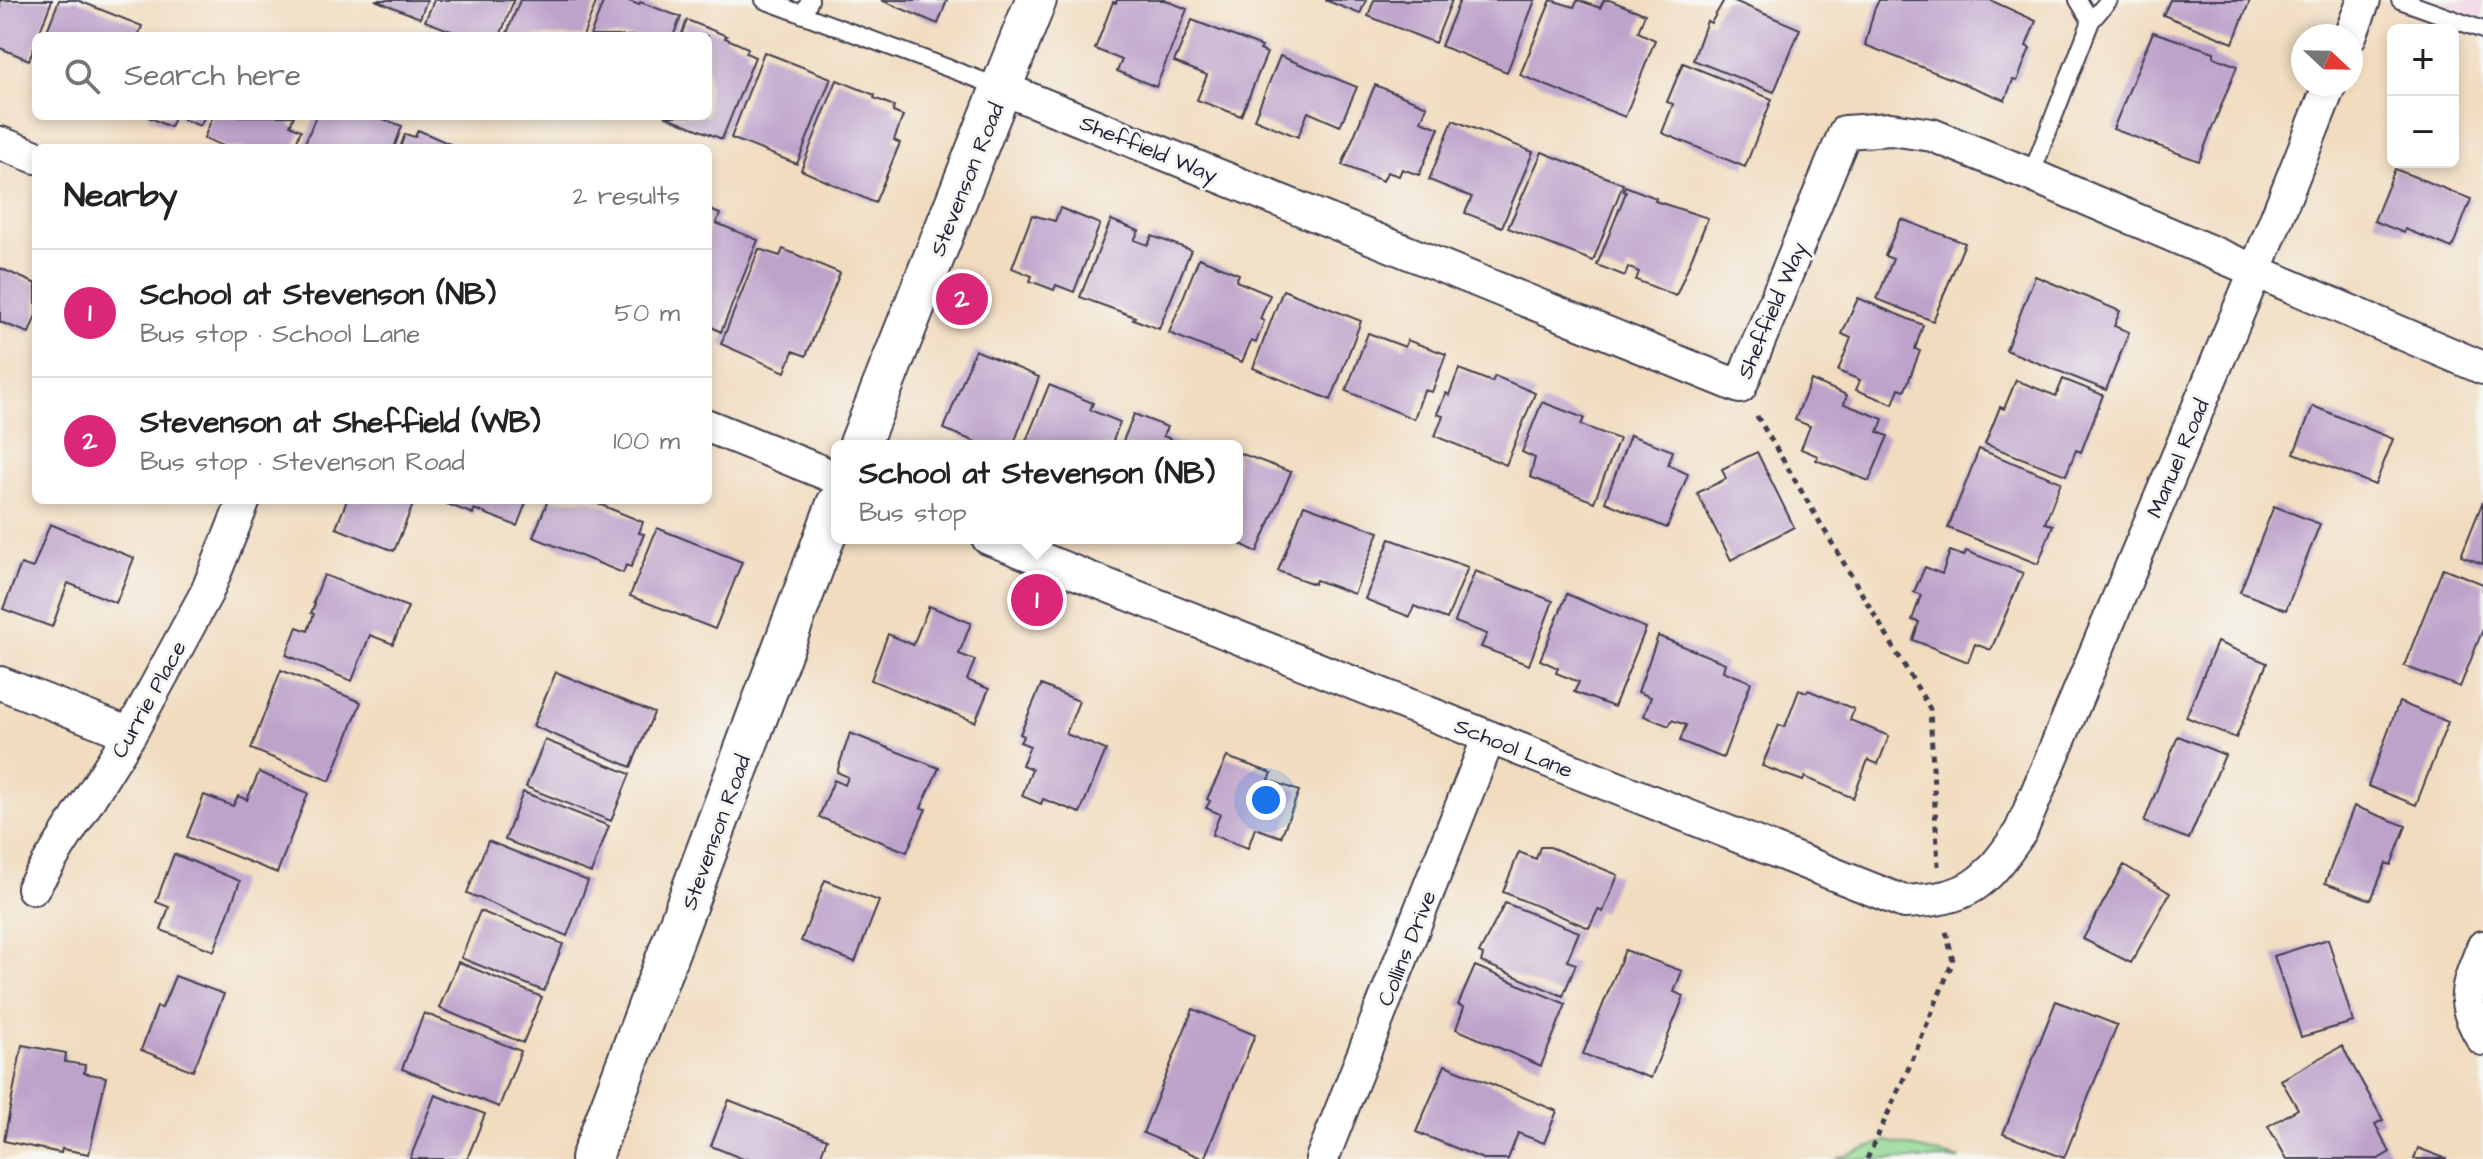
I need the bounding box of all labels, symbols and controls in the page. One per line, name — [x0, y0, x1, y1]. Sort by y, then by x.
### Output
north arrow — [2291, 24, 2363, 96]
map controls — [2387, 24, 2459, 168]
button: + — [2387, 24, 2459, 96]
search box — [32, 32, 712, 120]
icon: search — [60, 54, 104, 98]
text: Search here — [124, 55, 301, 97]
button: − — [2387, 96, 2459, 168]
street label: Stevenson Road — [922, 98, 1012, 261]
street label: Sheffield Way — [1075, 108, 1222, 192]
text: Nearby — [64, 172, 178, 220]
text: 2 results — [572, 178, 680, 214]
street label: Sheffield Way — [1730, 237, 1816, 384]
pin: 2 — [936, 269, 988, 329]
text: School at Stevenson (NB) — [140, 274, 496, 316]
text: 1 — [88, 295, 92, 331]
text: 50 m — [615, 295, 680, 331]
text: Bus stop · School Lane — [140, 316, 420, 352]
street label: Manuel Road — [2139, 394, 2217, 523]
text: Stevenson at Sheffield (WB) — [140, 402, 541, 444]
text: 2 — [83, 423, 97, 459]
text: 100 m — [613, 423, 680, 459]
popup — [831, 440, 1243, 544]
text: Bus stop · Stevenson Road — [140, 444, 465, 480]
text: School at Stevenson (NB) — [859, 453, 1215, 495]
text: Bus stop — [859, 495, 967, 531]
pin: 1 — [1011, 570, 1063, 630]
street label: Currie Place — [104, 635, 194, 764]
street label: School Lane — [1450, 711, 1577, 786]
street label: Stevenson Road — [674, 751, 759, 914]
your location — [1246, 780, 1286, 820]
street label: Collins Drive — [1370, 886, 1445, 1011]

